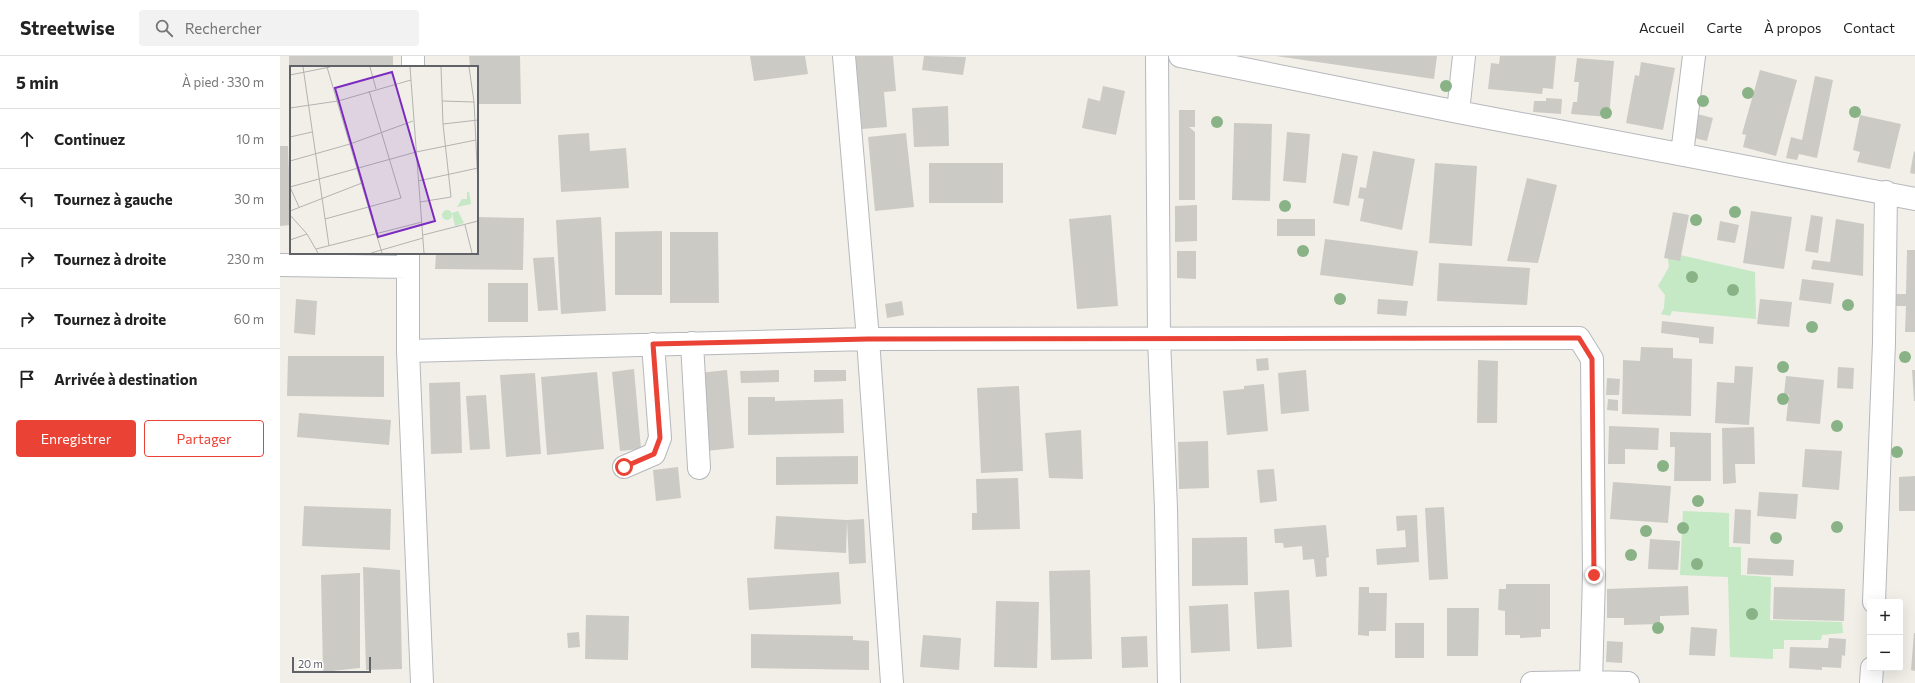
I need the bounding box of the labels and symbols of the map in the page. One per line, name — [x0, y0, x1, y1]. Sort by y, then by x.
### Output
inset map — [290, 66, 478, 254]
route start — [615, 458, 633, 476]
route end — [1585, 566, 1603, 584]
scale bar — [292, 655, 371, 674]

